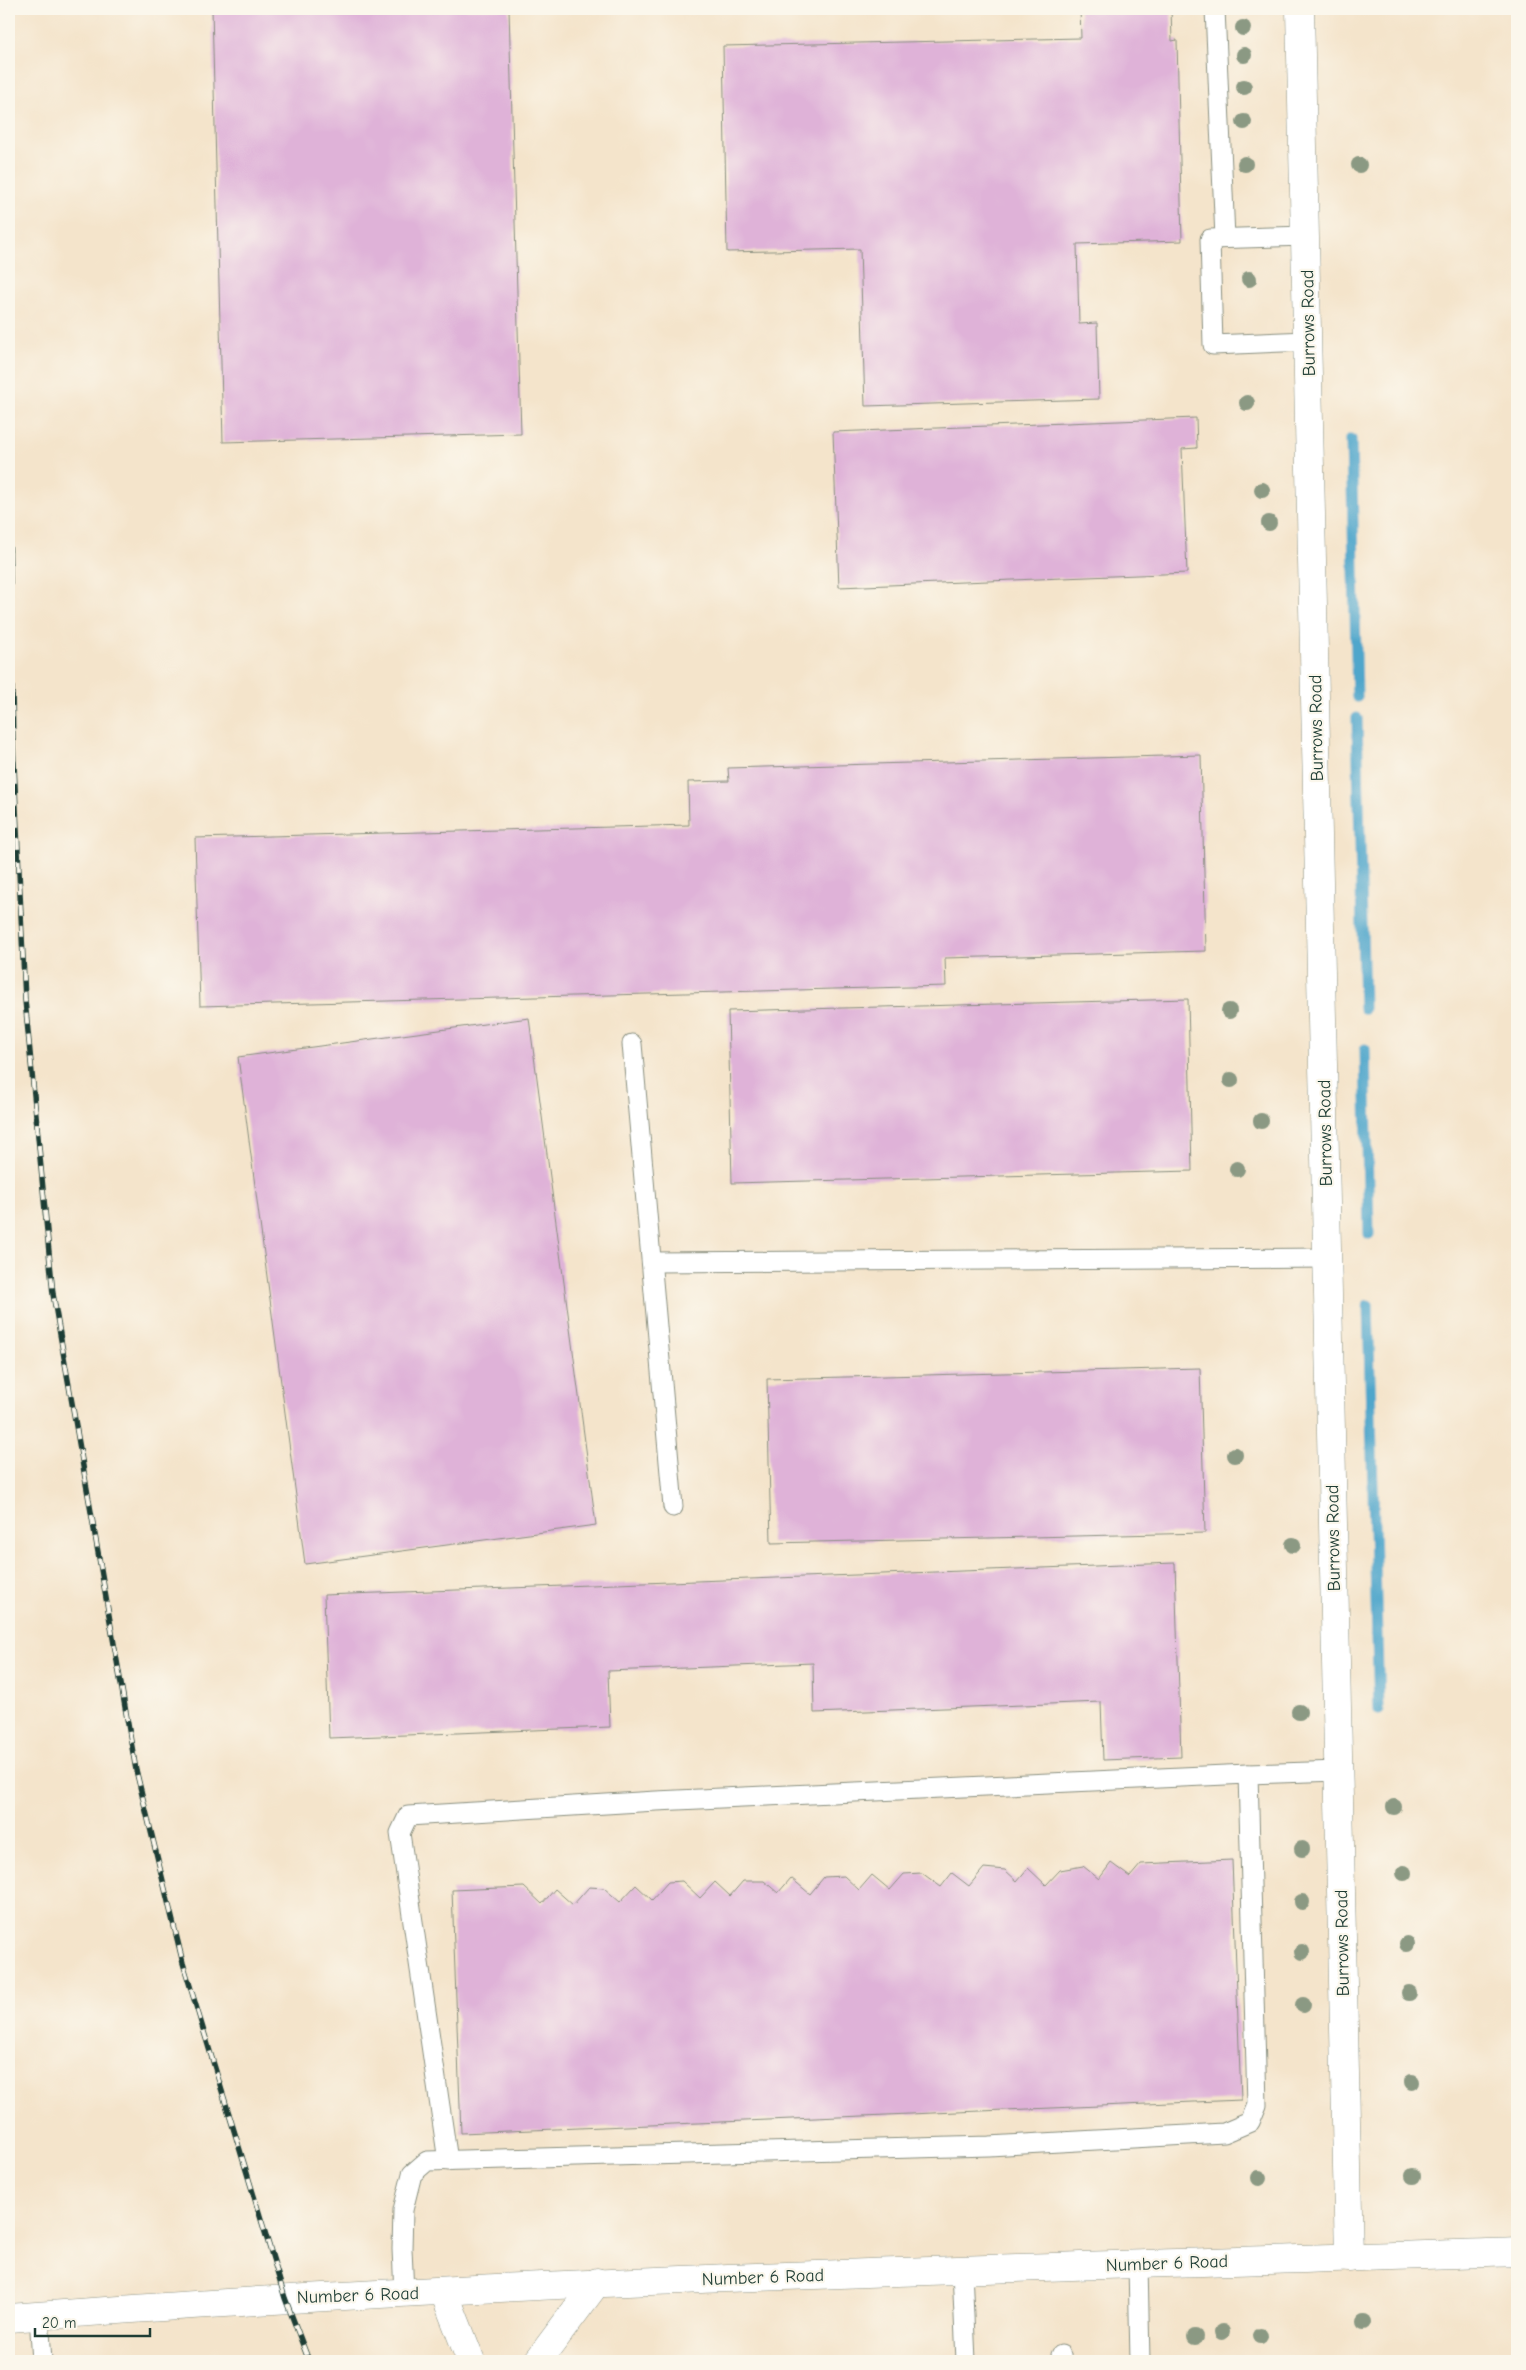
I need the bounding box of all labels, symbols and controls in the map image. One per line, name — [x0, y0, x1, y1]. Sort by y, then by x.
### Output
street label: Burrows Road — [1297, 269, 1320, 377]
street label: Burrows Road — [1305, 674, 1328, 782]
street label: Burrows Road — [1314, 1079, 1337, 1187]
street label: Burrows Road — [1322, 1484, 1345, 1592]
street label: Burrows Road — [1331, 1889, 1354, 1997]
street label: Number 6 Road — [1106, 2251, 1229, 2276]
street label: Number 6 Road — [702, 2265, 825, 2290]
street label: Number 6 Road — [297, 2283, 420, 2308]
scale bar — [35, 2305, 150, 2337]
text: 20 m — [42, 2314, 76, 2332]

